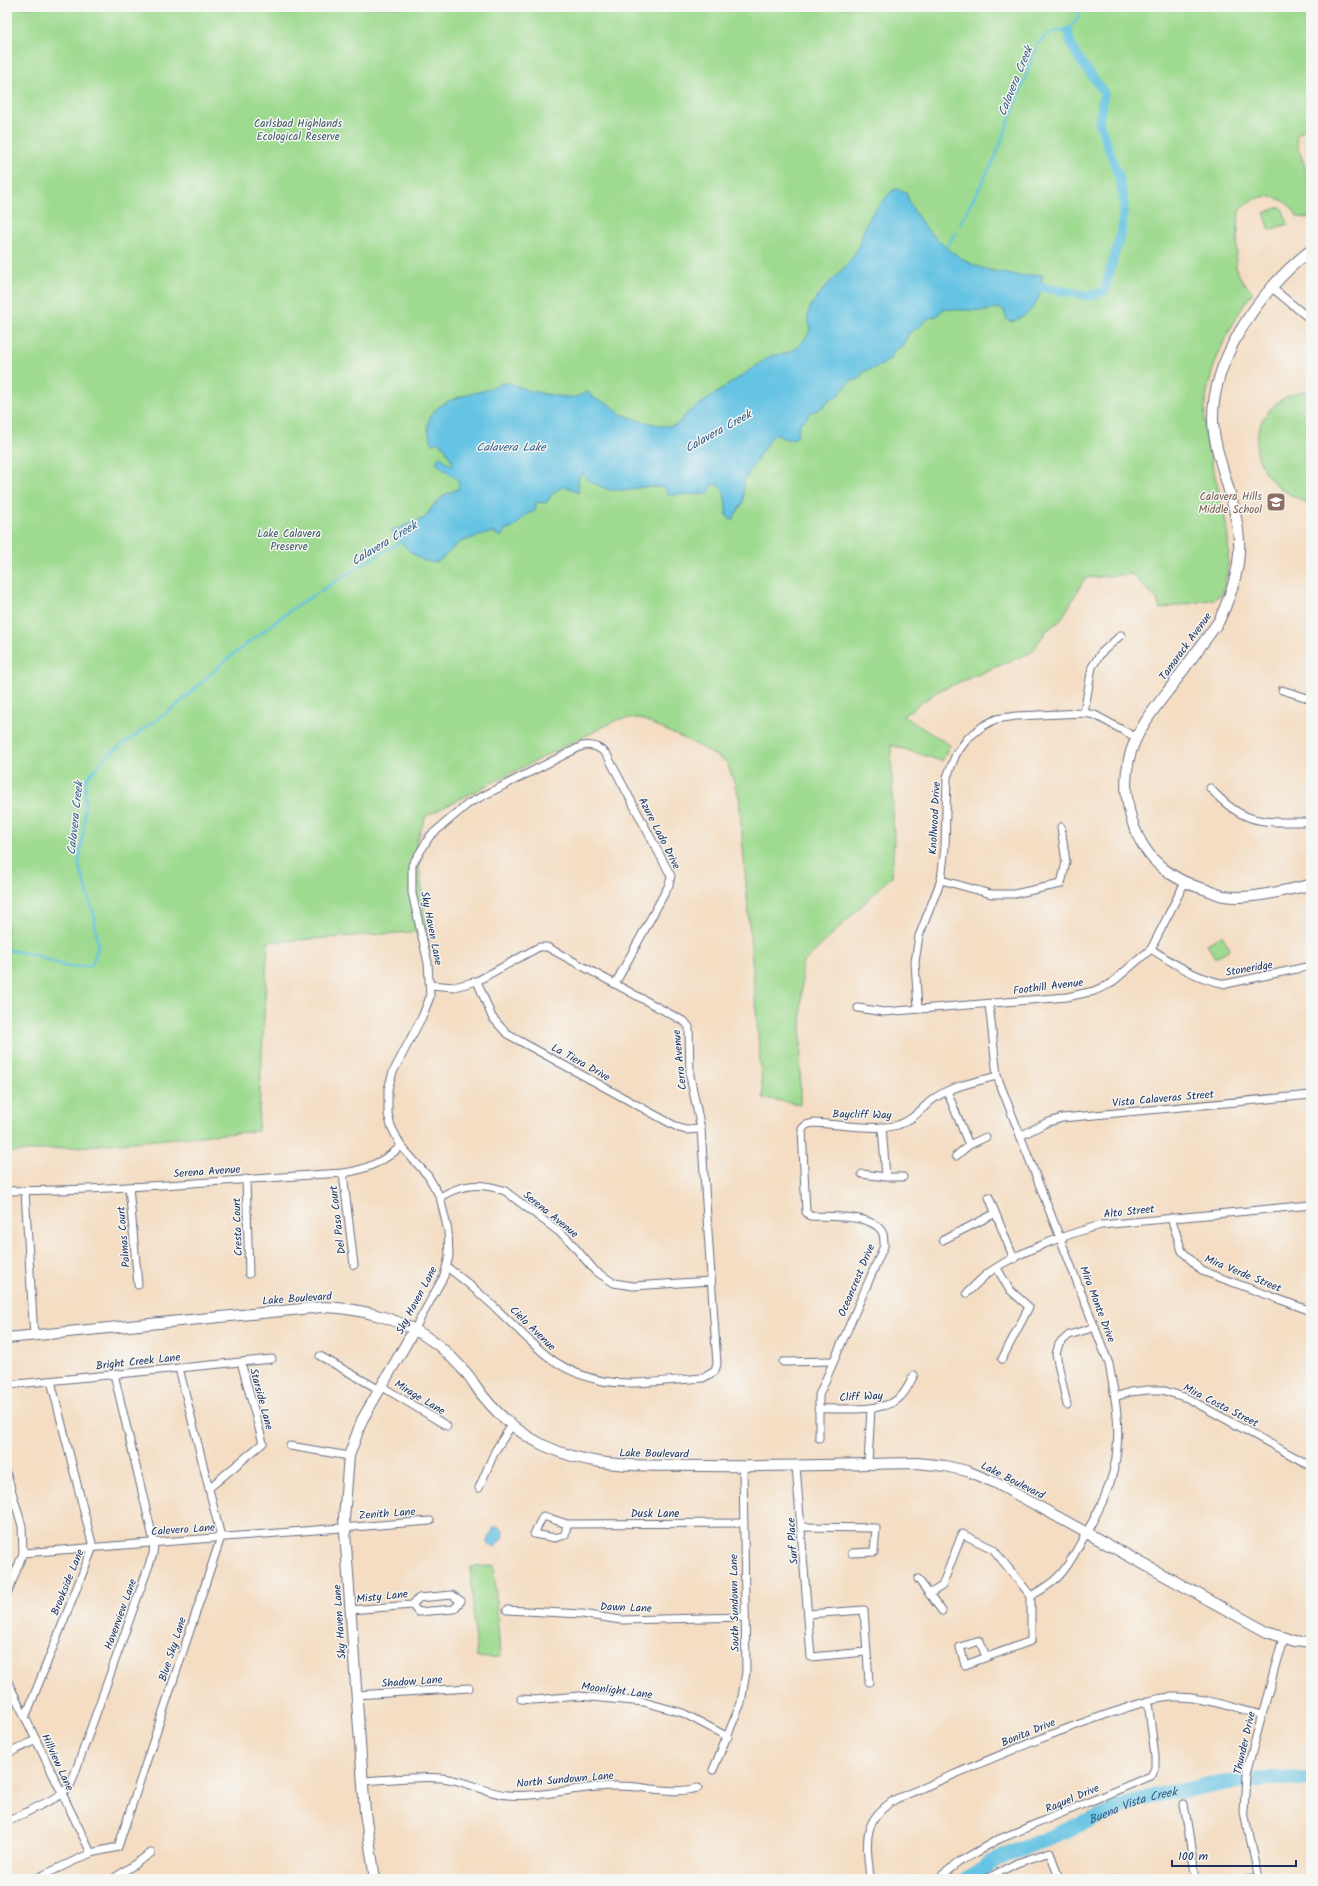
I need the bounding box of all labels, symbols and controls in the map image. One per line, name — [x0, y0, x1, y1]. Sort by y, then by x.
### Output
water label: Calavera Creek — [993, 41, 1039, 119]
park label: Carlsbad Highlands Ecological Reserve — [254, 115, 343, 146]
water label: Calavera Creek — [681, 404, 757, 458]
water label: Calavera Lake — [476, 438, 547, 457]
place label: Calavera Hills Middle School — [1198, 488, 1262, 519]
school or university icon: Calavera Hills Middle School — [1265, 491, 1287, 513]
water label: Calavera Creek — [348, 515, 423, 571]
park label: Lake Calavera Preserve — [257, 525, 321, 556]
street label: Tamarack Avenue — [1155, 609, 1217, 684]
water label: Calavera Creek — [62, 778, 89, 856]
street label: Knollwood Drive — [924, 781, 946, 855]
street label: Azure Lado Drive — [633, 794, 685, 873]
street label: Sky Haven Lane — [415, 890, 447, 967]
street label: Stoneridge — [1224, 956, 1274, 982]
street label: Foothill Avenue — [1012, 974, 1084, 1000]
street label: Cerro Avenue — [668, 1029, 692, 1091]
street label: La Tiera Drive — [548, 1039, 613, 1087]
street label: Vista Calaveras Street — [1112, 1086, 1215, 1112]
street label: Baycliff Way — [832, 1105, 893, 1125]
street label: Serena Avenue — [173, 1161, 241, 1183]
street label: Del Paso Court — [325, 1184, 351, 1255]
street label: Serena Avenue — [519, 1187, 582, 1243]
street label: Cresta Court — [228, 1197, 248, 1256]
street label: Alto Street — [1103, 1200, 1156, 1224]
street label: Palmas Court — [112, 1205, 136, 1268]
street label: Oceancrest Drive — [834, 1241, 880, 1320]
street label: Mira Verde Street — [1201, 1250, 1285, 1298]
street label: Sky Haven Lane — [391, 1263, 442, 1338]
street label: Mira Monte Drive — [1074, 1264, 1120, 1345]
street label: Lake Boulevard — [262, 1288, 333, 1310]
street label: Cielo Avenue — [505, 1302, 560, 1356]
street label: Bright Creek Lane — [95, 1349, 181, 1375]
street label: Starside Lane — [244, 1366, 278, 1432]
street label: Mirage Lane — [391, 1376, 448, 1420]
street label: Mira Costa Street — [1180, 1379, 1262, 1433]
street label: Cliff Way — [839, 1387, 884, 1407]
street label: Lake Boulevard — [619, 1444, 689, 1464]
street label: Lake Boulevard — [977, 1457, 1048, 1505]
street label: Zenith Lane — [358, 1503, 416, 1525]
street label: Dusk Lane — [631, 1505, 679, 1523]
street label: Surf Place — [782, 1517, 804, 1565]
street label: Calevero Lane — [151, 1519, 216, 1541]
street label: Brookside Lane — [46, 1547, 89, 1618]
street label: South Sundown Lane — [725, 1554, 745, 1652]
street label: Havenview Lane — [100, 1576, 142, 1652]
street label: Sky Haven Lane — [328, 1584, 352, 1660]
street label: Misty Lane — [355, 1585, 409, 1609]
street label: Dawn Lane — [600, 1598, 652, 1618]
street label: Blue Sky Lane — [154, 1615, 192, 1684]
street label: Shadow Lane — [381, 1671, 443, 1693]
street label: Moonlight Lane — [580, 1678, 654, 1704]
street label: Thunder Drive — [1229, 1710, 1261, 1777]
street label: Bonita Drive — [998, 1714, 1058, 1752]
street label: Hillview Lane — [36, 1731, 78, 1794]
street label: North Sundown Lane — [516, 1767, 615, 1793]
street label: Raquel Drive — [1043, 1779, 1102, 1818]
water label: Buena Vista Creek — [1086, 1782, 1181, 1830]
scale bar — [1172, 1842, 1296, 1868]
text: 100 m — [1178, 1847, 1209, 1866]

